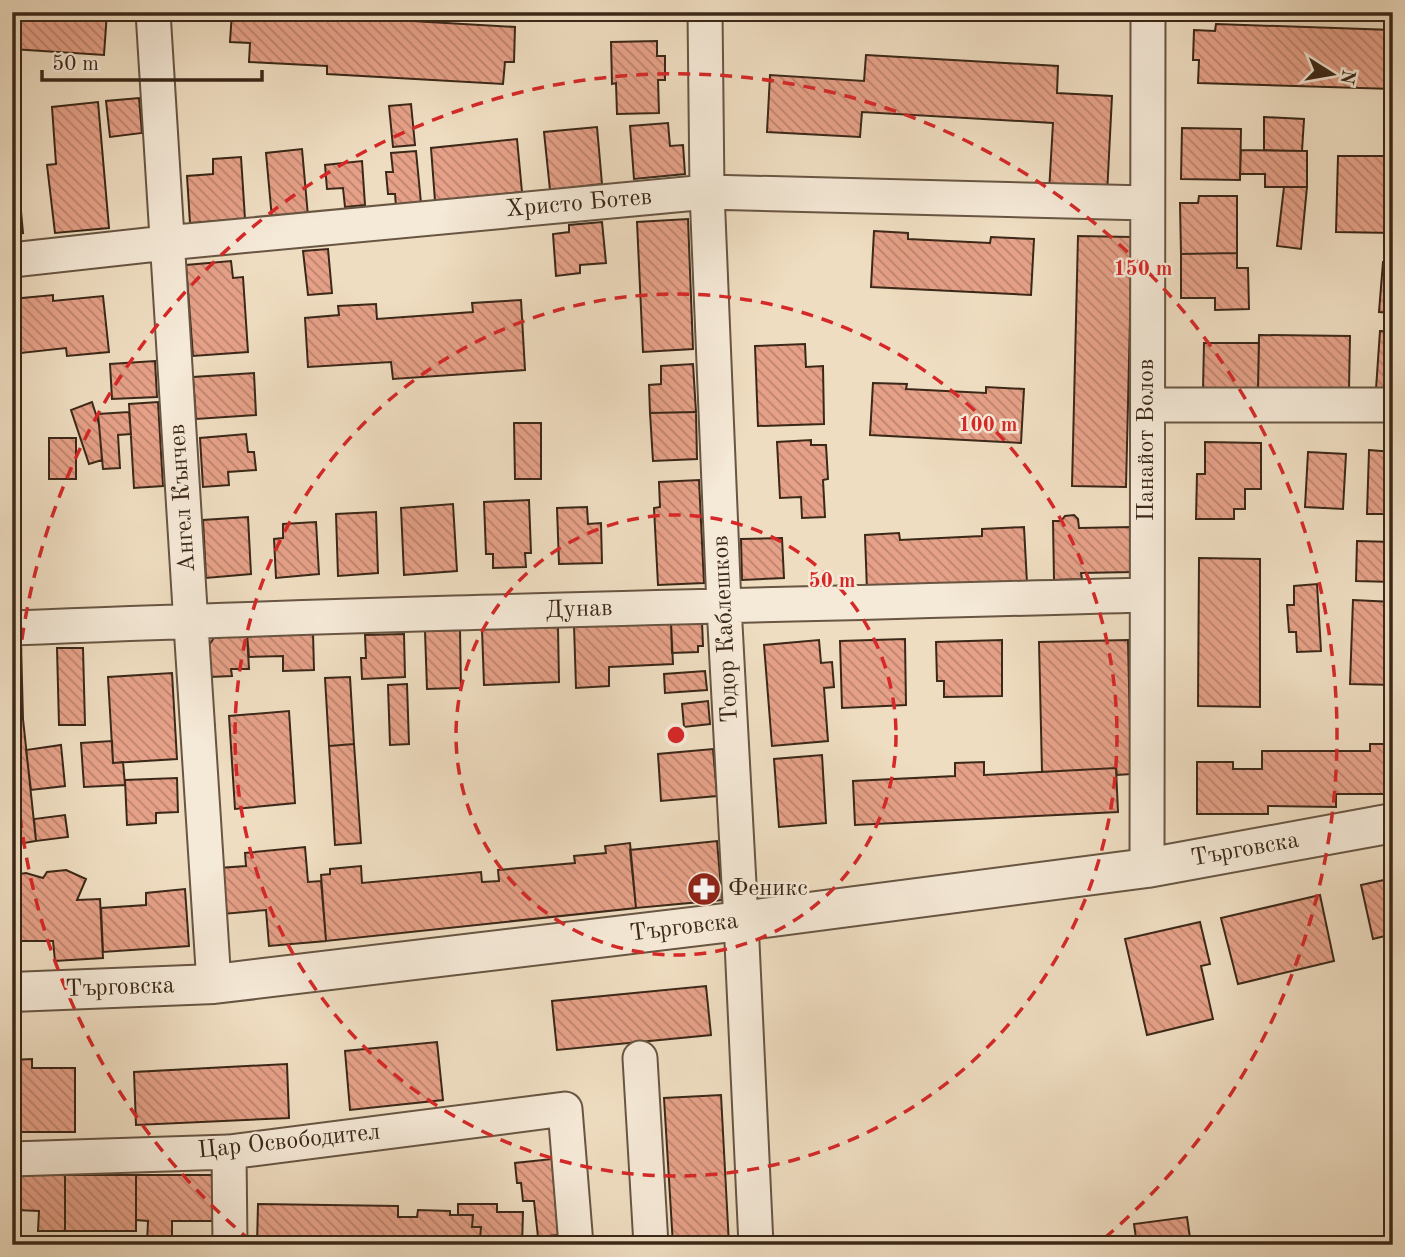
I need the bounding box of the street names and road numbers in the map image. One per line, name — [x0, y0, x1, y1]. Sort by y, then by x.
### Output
street label: Христо Ботев — [505, 186, 653, 222]
street label: Панайот Волов — [1135, 359, 1159, 521]
street label: Ангел Кънчев — [166, 423, 200, 573]
street label: Тодор Каблешков — [709, 535, 743, 723]
street label: Дунав — [545, 597, 613, 623]
street label: Търговска — [1189, 829, 1301, 871]
street label: Търговска — [628, 909, 740, 947]
street label: Търговска — [65, 974, 175, 1002]
street label: Цар Освободител — [197, 1120, 381, 1164]

